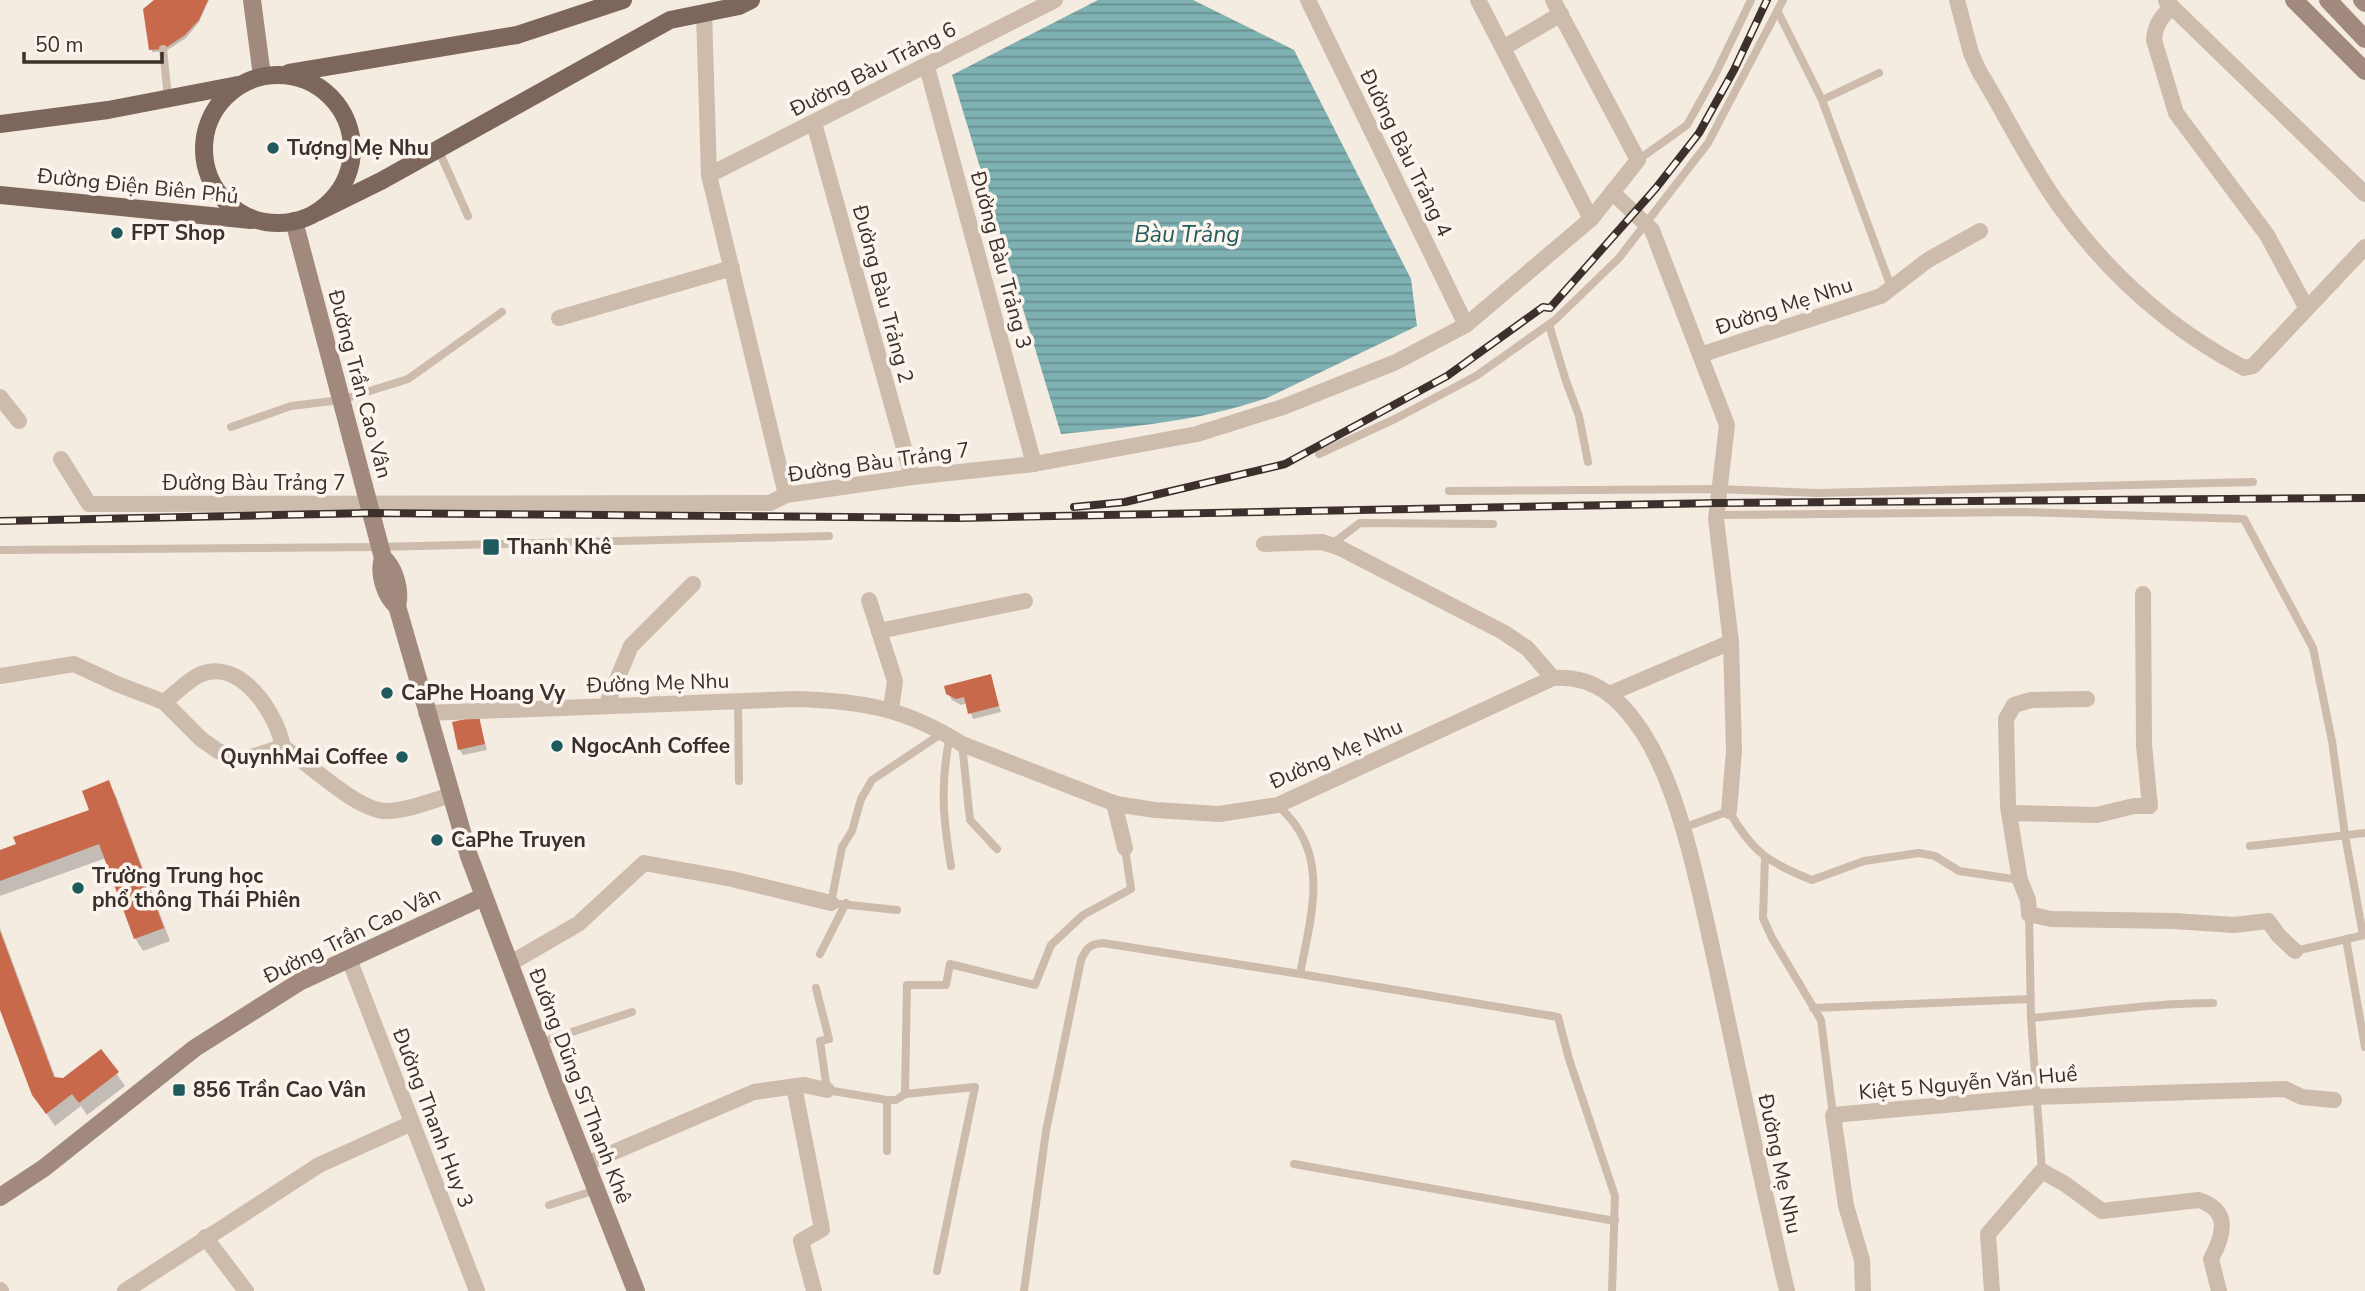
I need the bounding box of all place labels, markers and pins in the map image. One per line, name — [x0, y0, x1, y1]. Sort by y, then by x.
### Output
place label: Tượng Mẹ Nhu — [287, 134, 429, 162]
marker: Tượng Mẹ Nhu — [265, 140, 281, 156]
place label: FPT Shop — [131, 219, 225, 247]
marker: FPT Shop — [109, 225, 125, 241]
place label: Thanh Khê — [507, 533, 612, 561]
marker: Thanh Khê — [481, 537, 501, 557]
place label: CaPhe Hoang Vy — [401, 679, 566, 707]
marker: CaPhe Hoang Vy — [379, 685, 395, 701]
place label: NgocAnh Coffee — [571, 732, 730, 760]
marker: NgocAnh Coffee — [549, 738, 565, 754]
place label: QuynhMai Coffee — [220, 743, 388, 771]
marker: QuynhMai Coffee — [394, 749, 410, 765]
place label: CaPhe Truyen — [451, 826, 586, 854]
marker: CaPhe Truyen — [429, 832, 445, 848]
place label: Trường Trung học phổ thông Thái Phiên — [92, 862, 301, 914]
marker: Trường Trung học phổ thông Thái Phiên — [70, 880, 86, 896]
place label: 856 Trần Cao Vân — [193, 1076, 366, 1104]
marker: 856 Trần Cao Vân — [171, 1082, 187, 1098]

